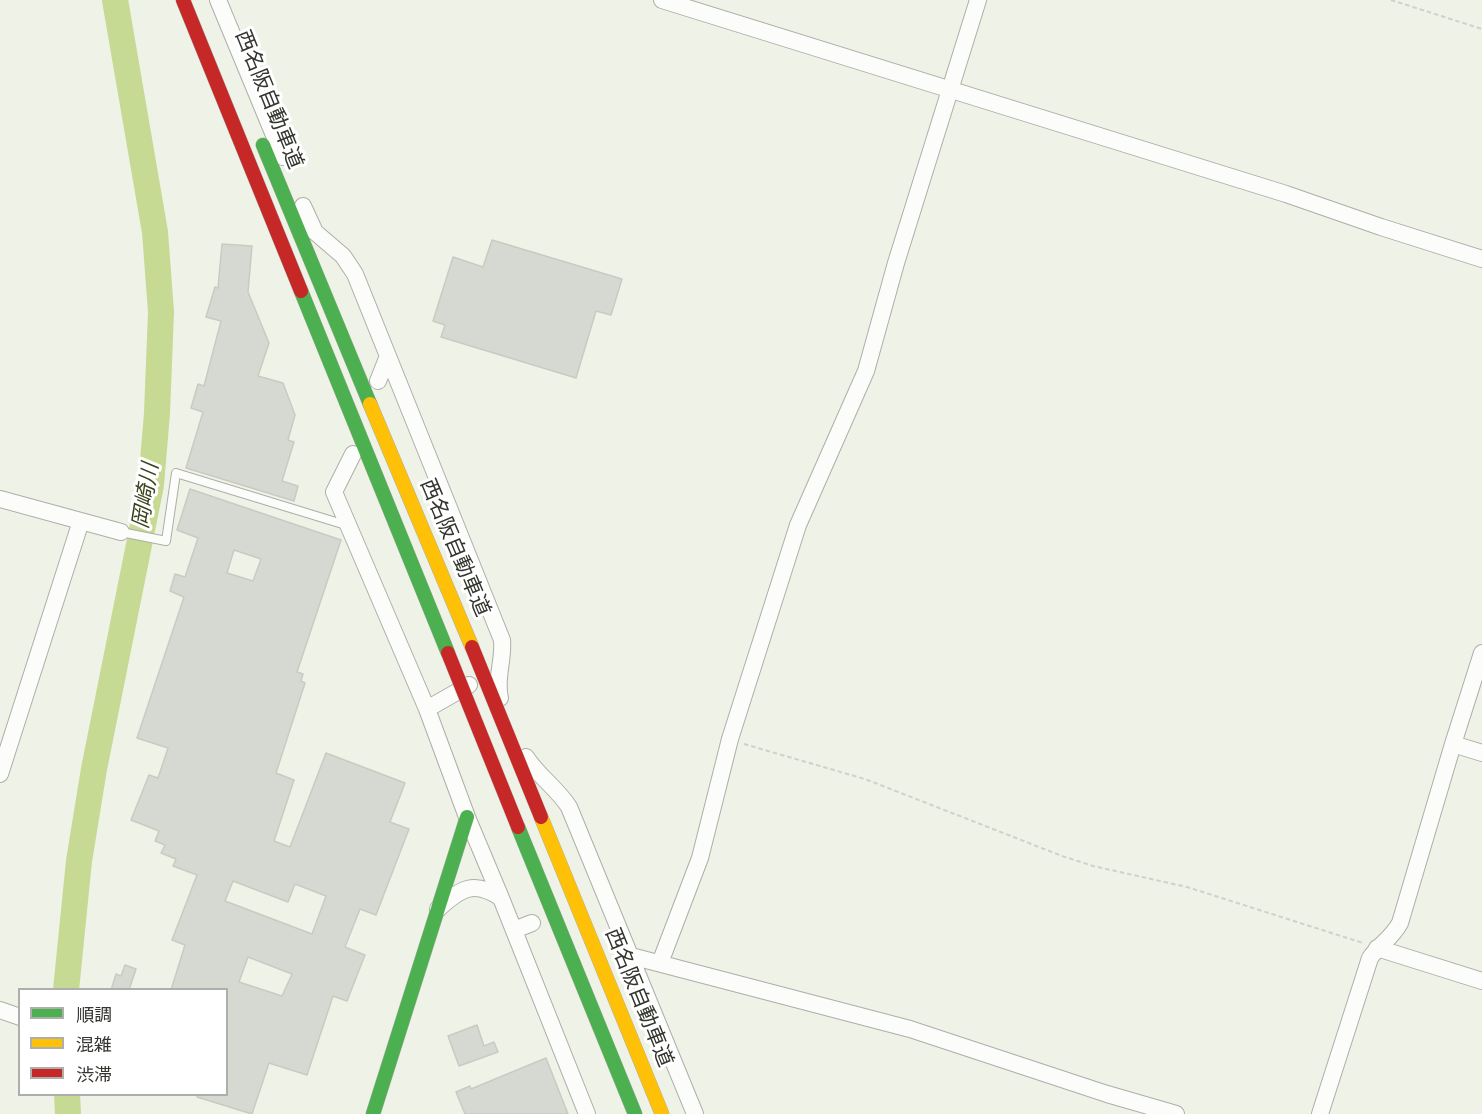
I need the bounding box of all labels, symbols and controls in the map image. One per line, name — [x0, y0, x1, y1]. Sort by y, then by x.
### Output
street label: 西名阪自動車道 — [229, 27, 307, 173]
water label: 岡崎川 — [129, 461, 165, 531]
street label: 西名阪自動車道 — [414, 475, 494, 621]
street label: 西名阪自動車道 — [599, 925, 677, 1071]
legend — [18, 988, 228, 1096]
text: 順調 — [76, 1005, 112, 1026]
text: 混雑 — [76, 1035, 112, 1056]
text: 渋滞 — [76, 1065, 112, 1086]

